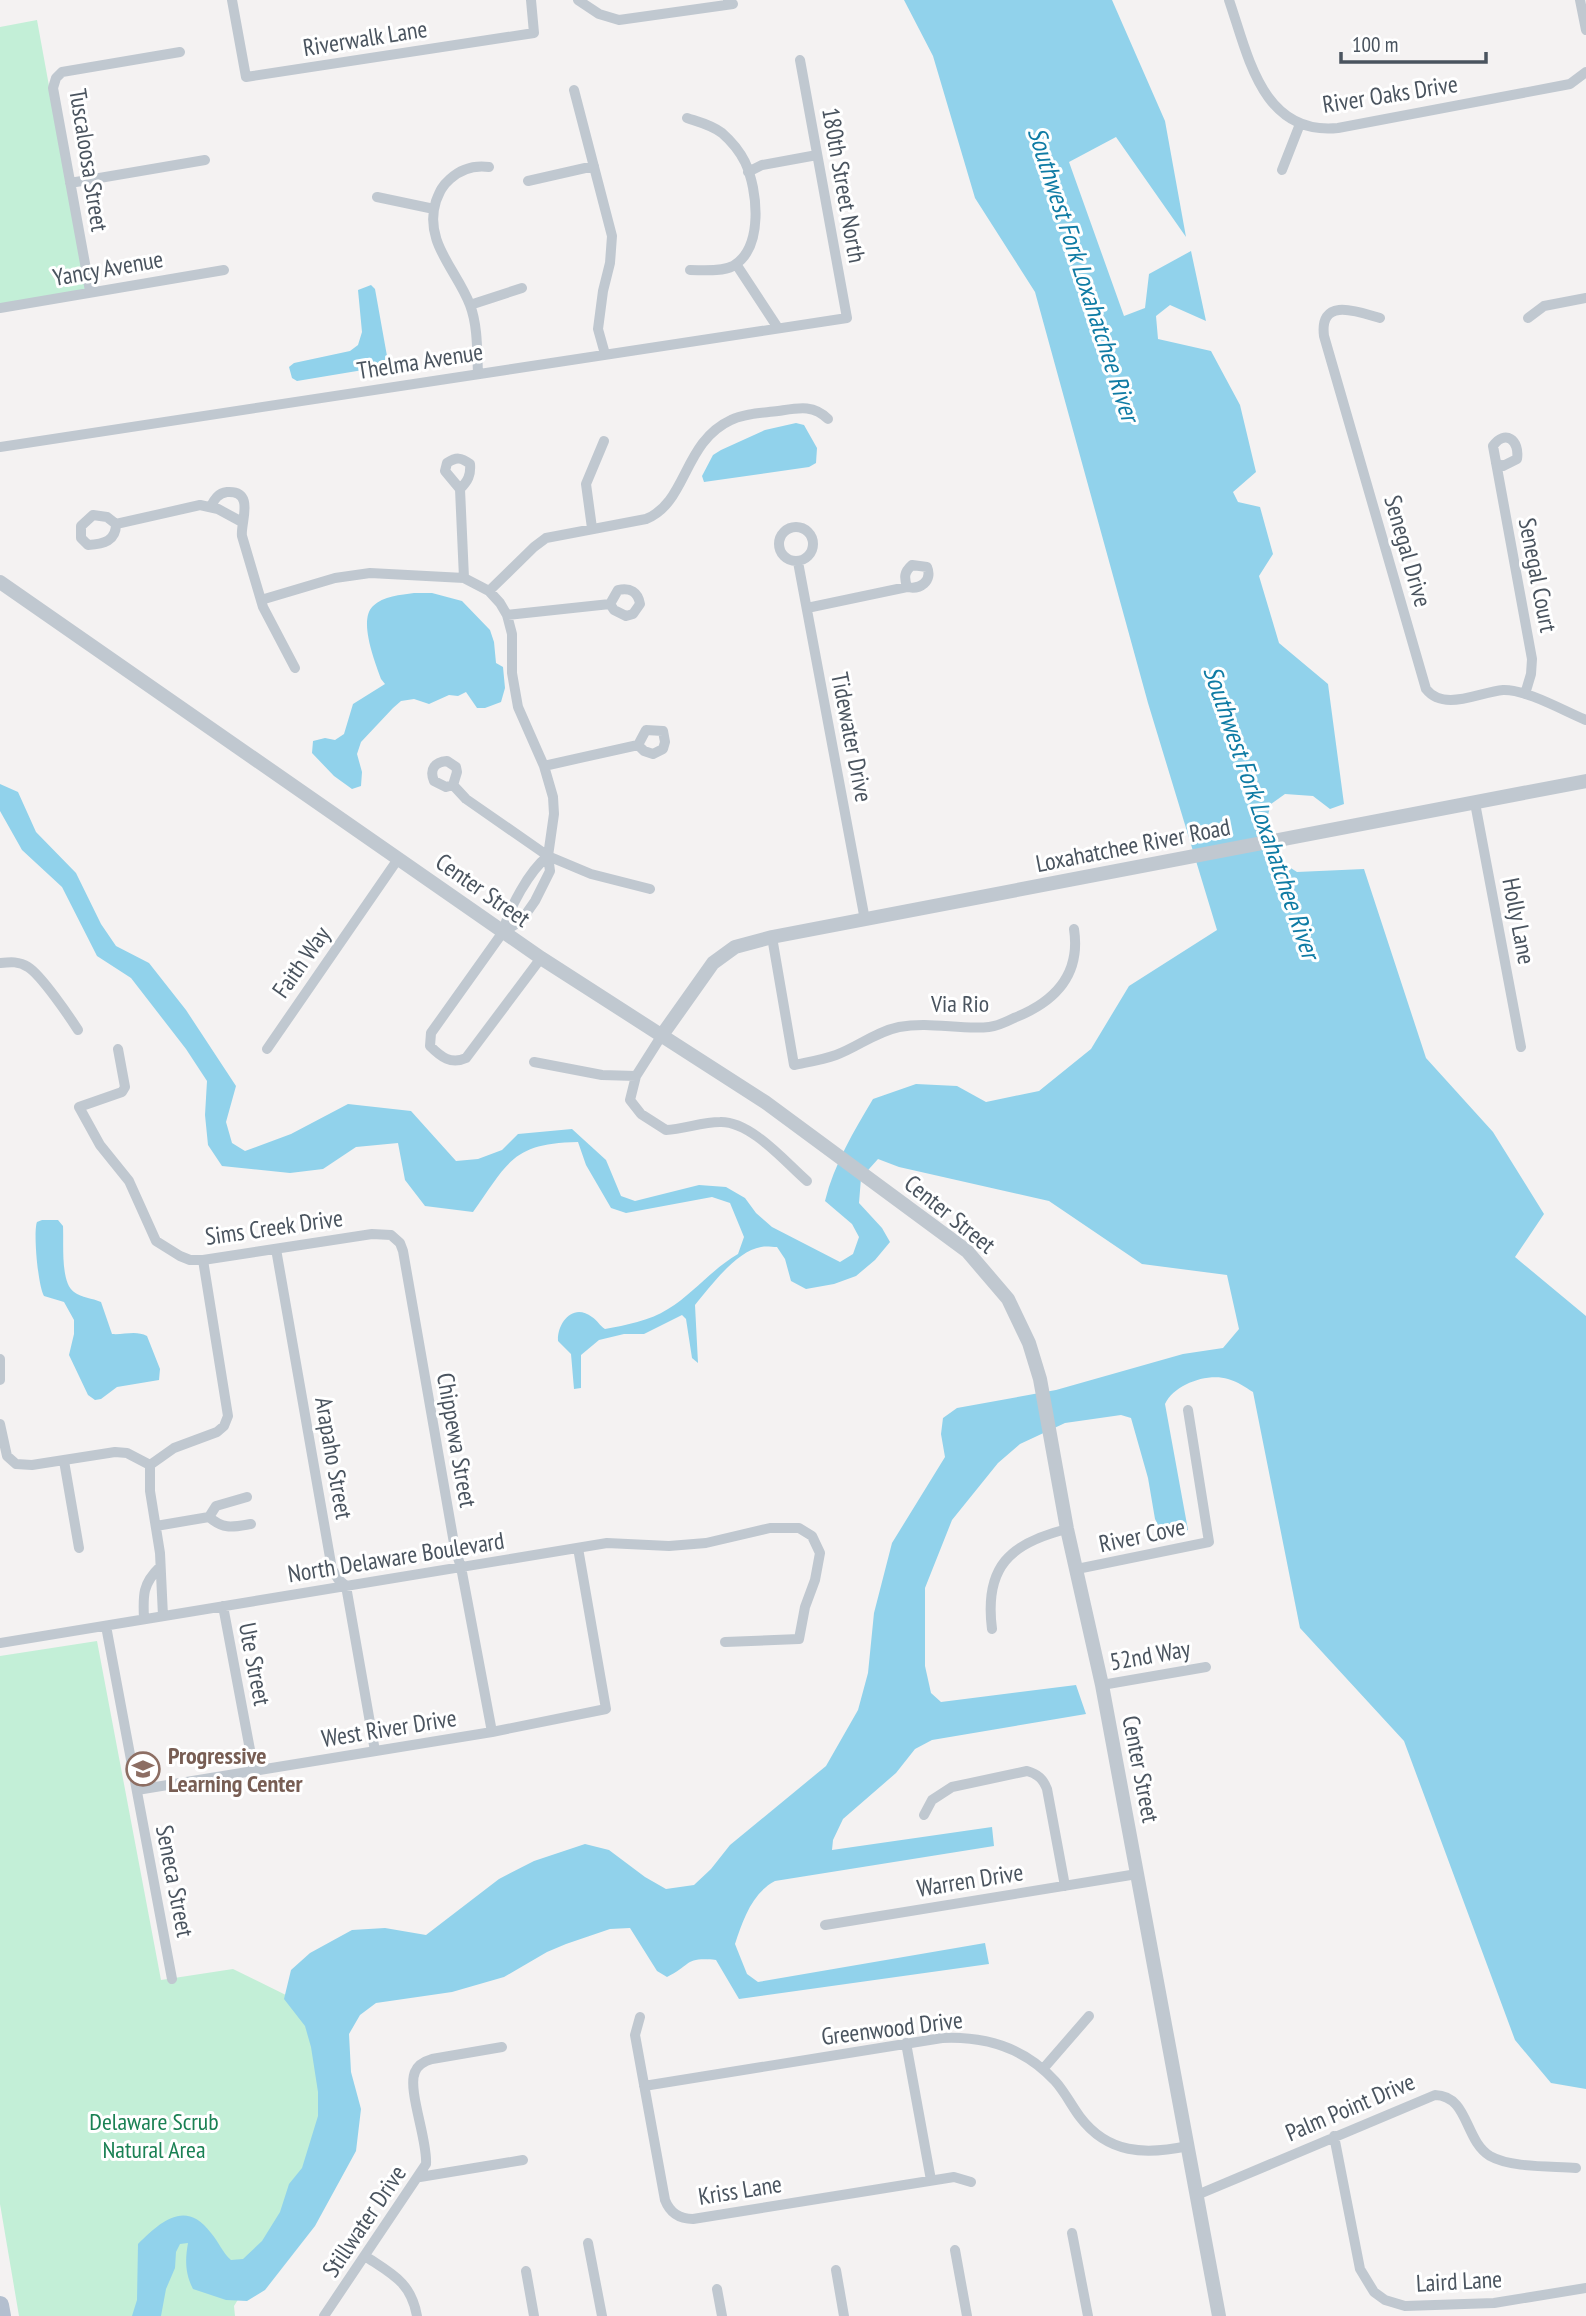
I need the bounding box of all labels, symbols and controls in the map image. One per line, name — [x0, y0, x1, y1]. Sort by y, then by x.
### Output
street label: Riverwalk Lane — [301, 13, 429, 63]
scale bar — [1341, 21, 1486, 65]
text: 100 m — [1352, 31, 1398, 58]
street label: River Oaks Drive — [1320, 68, 1460, 120]
street label: Tuscaloosa Street — [62, 86, 116, 234]
street label: 180th Street North — [815, 105, 873, 265]
water label: Southwest Fork Loxahatchee River — [1021, 123, 1148, 429]
street label: Yancy Avenue — [50, 243, 166, 293]
street label: Thelma Avenue — [355, 336, 485, 386]
street label: Senegal Drive — [1377, 492, 1439, 610]
street label: Senegal Court — [1512, 515, 1564, 635]
water label: Southwest Fork Loxahatchee River — [1196, 661, 1329, 966]
street label: Tidewater Drive — [824, 670, 880, 804]
street label: Loxahatchee River Road — [1033, 811, 1233, 879]
street label: Center Street — [430, 846, 537, 934]
street label: Holly Lane — [1495, 875, 1543, 967]
street label: Faith Way — [265, 920, 337, 1004]
street label: Via Rio — [930, 988, 989, 1019]
street label: Center Street — [898, 1168, 1002, 1260]
street label: Sims Creek Drive — [203, 1202, 345, 1252]
street label: Chippewa Street — [430, 1370, 484, 1510]
street label: Arapaho Street — [308, 1395, 360, 1522]
street label: River Cove — [1096, 1511, 1188, 1559]
street label: North Delaware Boulevard — [286, 1525, 506, 1589]
street label: Ute Street — [232, 1620, 278, 1708]
street label: 52nd Way — [1107, 1633, 1193, 1677]
street label: West River Drive — [319, 1702, 459, 1754]
street label: Center Street — [1115, 1713, 1167, 1826]
place label: Progressive Learning Center — [168, 1740, 304, 1799]
school or university icon: Progressive Learning Center — [124, 1750, 162, 1788]
street label: Seneca Street — [149, 1822, 201, 1940]
street label: Warren Drive — [915, 1856, 1025, 1904]
street label: Greenwood Drive — [819, 2004, 965, 2052]
street label: Palm Point Drive — [1281, 2066, 1419, 2148]
park label: Delaware Scrub Natural Area — [89, 2106, 219, 2165]
street label: Stillwater Drive — [315, 2159, 413, 2283]
street label: Kriss Lane — [696, 2168, 784, 2212]
street label: Laird Lane — [1415, 2263, 1503, 2299]

